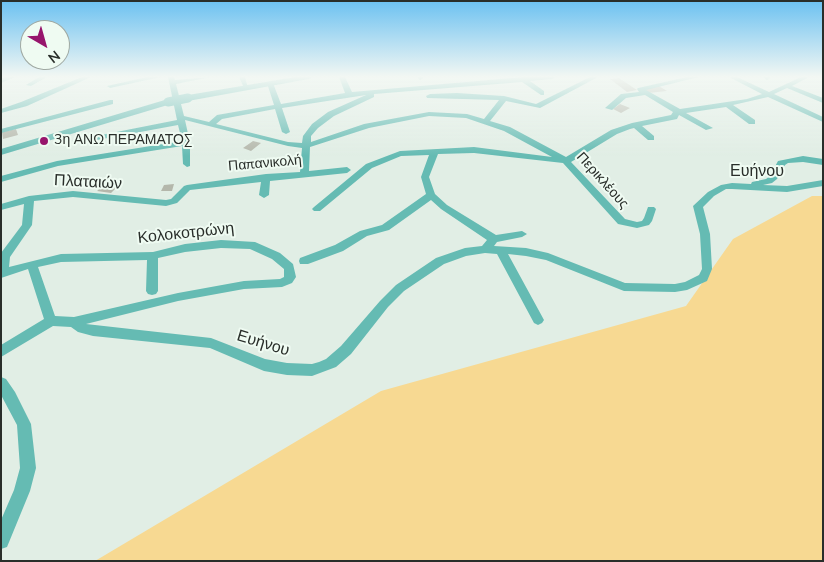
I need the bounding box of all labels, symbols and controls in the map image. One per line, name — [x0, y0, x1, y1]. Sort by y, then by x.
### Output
north arrow — [20, 20, 70, 70]
text: N — [44, 46, 64, 67]
place label: 3η ΑΝΩ ΠΕΡΑΜΑΤΟΣ — [54, 133, 192, 149]
marker: 3η ΑΝΩ ΠΕΡΑΜΑΤΟΣ — [38, 135, 50, 147]
street label: Περικλέους — [572, 149, 632, 213]
street label: Παπανικολή — [228, 152, 302, 176]
street label: Ευήνου — [730, 162, 784, 182]
street label: Πλαταιών — [54, 172, 122, 194]
street label: Κολοκοτρώνη — [137, 219, 235, 249]
street label: Ευήνου — [234, 327, 292, 361]

